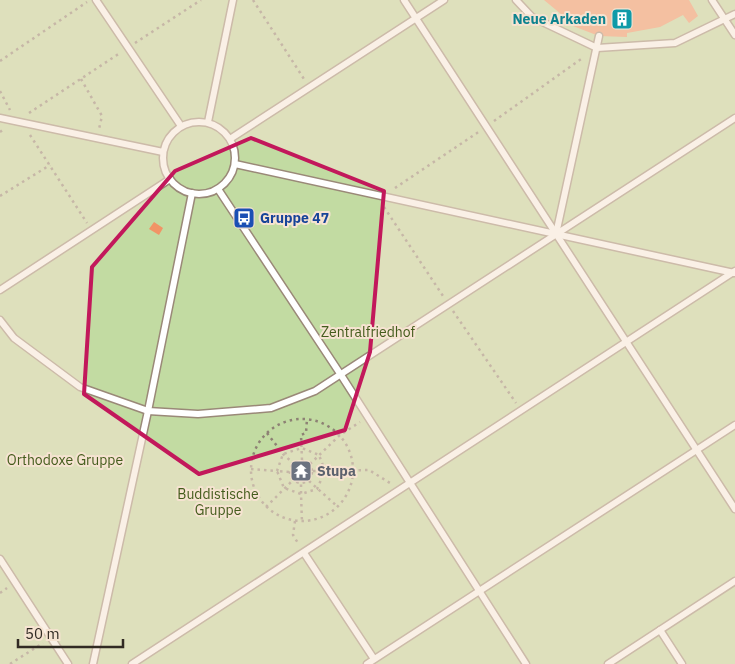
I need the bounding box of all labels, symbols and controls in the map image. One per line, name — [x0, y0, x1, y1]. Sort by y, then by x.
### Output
building icon: Neue Arkaden — [610, 7, 634, 31]
place label: Neue Arkaden — [512, 10, 606, 28]
bus stop icon: Gruppe 47 — [232, 206, 256, 230]
place label: Gruppe 47 — [260, 209, 329, 227]
park label: Zentralfriedhof — [321, 323, 416, 341]
park label: Orthodoxe Gruppe — [7, 451, 123, 469]
temple icon: Stupa — [289, 459, 313, 483]
place label: Stupa — [317, 462, 356, 480]
park label: Buddistische Gruppe — [177, 485, 259, 519]
scale bar — [18, 616, 122, 648]
text: 50 m — [25, 624, 60, 643]

